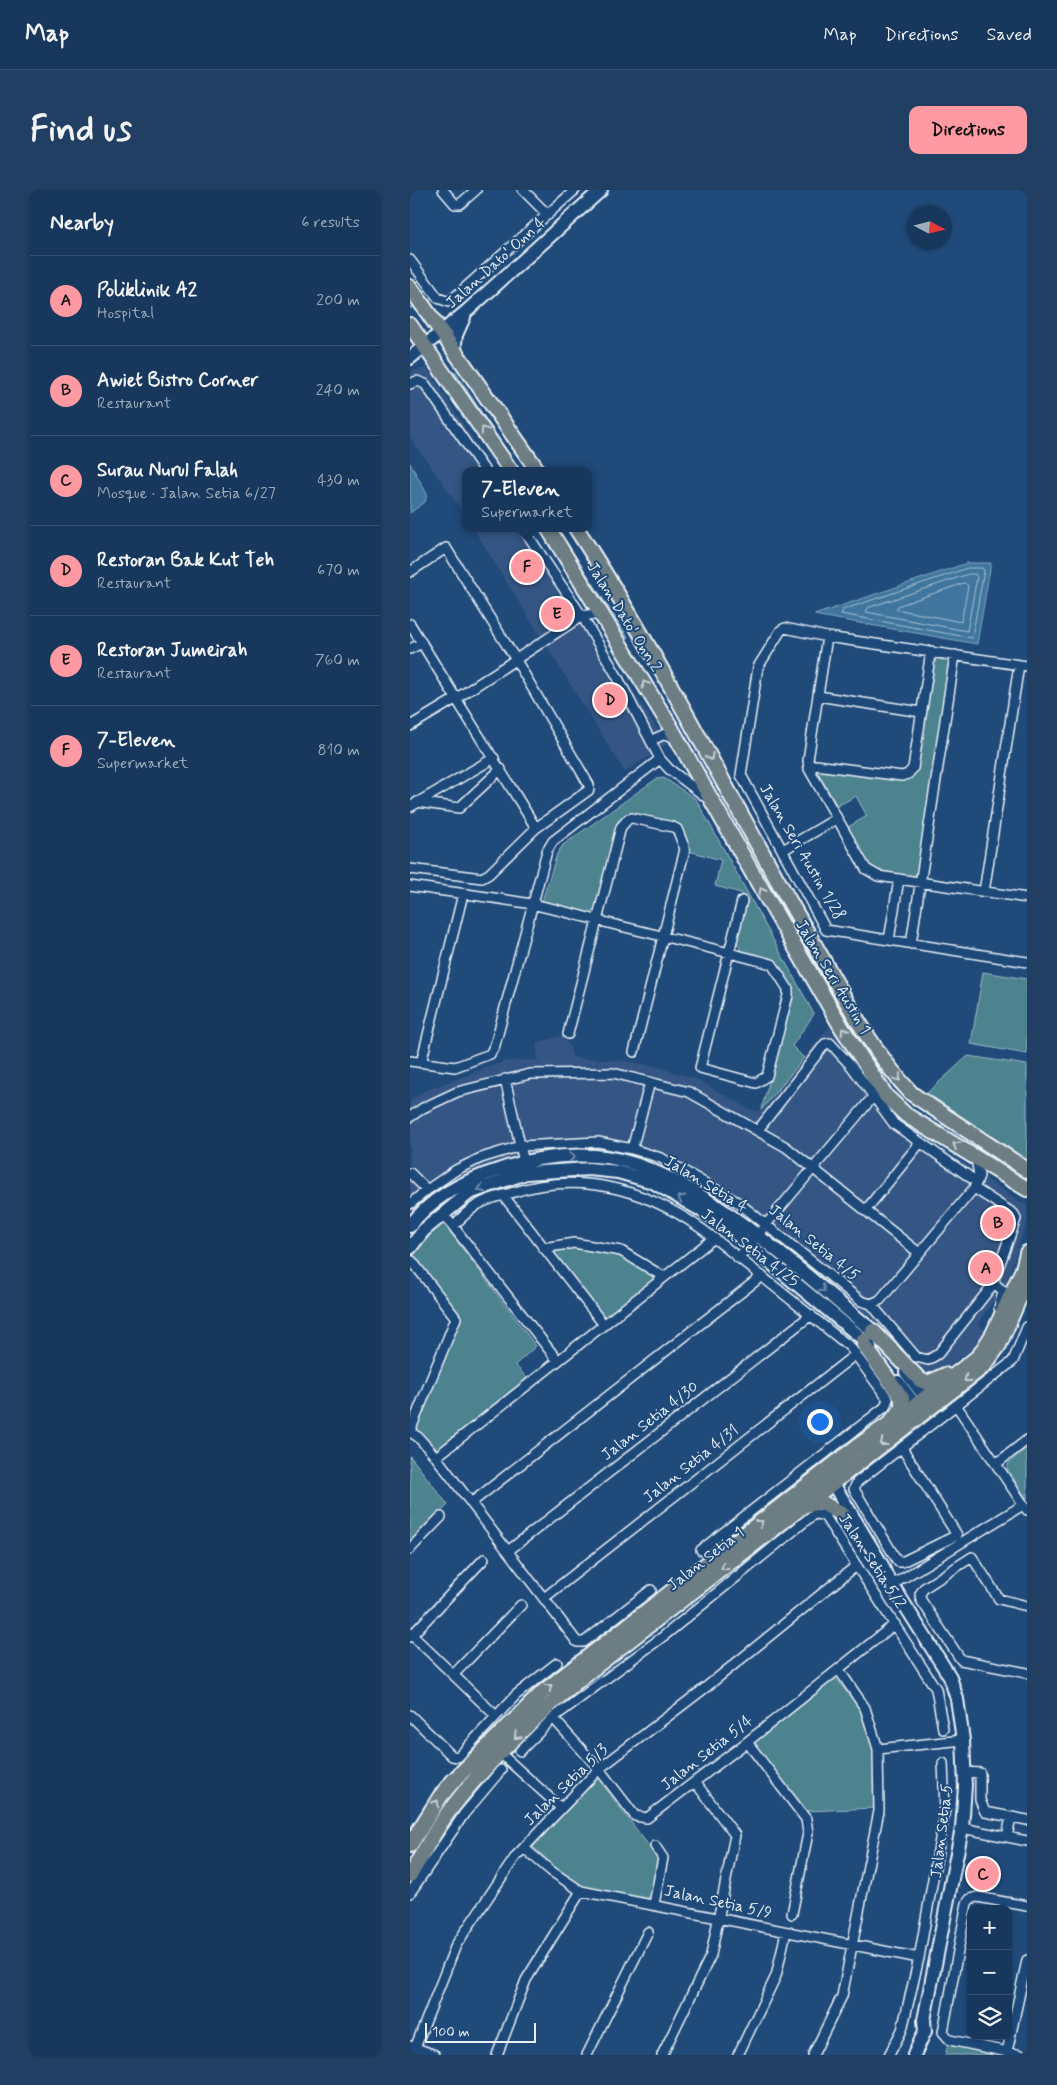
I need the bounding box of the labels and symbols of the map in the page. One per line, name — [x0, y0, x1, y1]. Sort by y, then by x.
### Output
north arrow — [907, 205, 952, 250]
street label: Jalan Dato' Onn 4 — [442, 212, 550, 314]
one-way arrow — [480, 427, 490, 436]
pin: F — [511, 548, 543, 586]
street label: Jalan Dato' Onn 2 — [582, 558, 666, 676]
pin: E — [541, 595, 573, 633]
one-way arrow — [642, 680, 652, 689]
pin: D — [594, 681, 626, 719]
one-way arrow — [704, 752, 714, 761]
street label: Jalan Seri Austin 1/28 — [754, 780, 850, 924]
one-way arrow — [759, 887, 769, 896]
street label: Jalan Seri Austin 1 — [790, 916, 876, 1038]
one-way arrow — [841, 1028, 850, 1037]
one-way arrow — [893, 1072, 901, 1081]
one-way arrow — [952, 1142, 961, 1151]
street label: Jalan Setia 4 — [660, 1151, 752, 1217]
one-way arrow — [568, 1152, 576, 1163]
one-way arrow — [477, 1183, 485, 1193]
one-way arrow — [678, 1195, 687, 1205]
street label: Jalan Setia 4/5 — [764, 1200, 864, 1286]
street label: Jalan Setia 4/25 — [697, 1204, 803, 1292]
pin: B — [982, 1204, 1014, 1242]
pin: A — [970, 1249, 1002, 1287]
one-way arrow — [817, 1284, 826, 1293]
one-way arrow — [964, 1374, 973, 1382]
street label: Jalan Setia 4/30 — [597, 1376, 703, 1466]
your location — [807, 1409, 833, 1435]
street label: Jalan Setia 4/31 — [639, 1420, 743, 1508]
one-way arrow — [880, 1438, 889, 1447]
street label: Jalan Setia 5/2 — [833, 1509, 911, 1613]
one-way arrow — [755, 1520, 764, 1529]
street label: Jalan Setia 1 — [663, 1522, 749, 1596]
one-way arrow — [721, 1562, 730, 1570]
one-way arrow — [543, 1685, 552, 1693]
street label: Jalan Setia 5/4 — [657, 1710, 757, 1796]
one-way arrow — [513, 1731, 522, 1740]
street label: Jalan Setia 5/3 — [519, 1740, 613, 1830]
street label: Jalan Setia 5 — [926, 1783, 958, 1879]
one-way arrow — [429, 1800, 439, 1809]
pin: C — [967, 1855, 999, 1893]
street label: Jalan Setia 5/9 — [662, 1880, 774, 1924]
scale bar — [425, 2020, 536, 2043]

